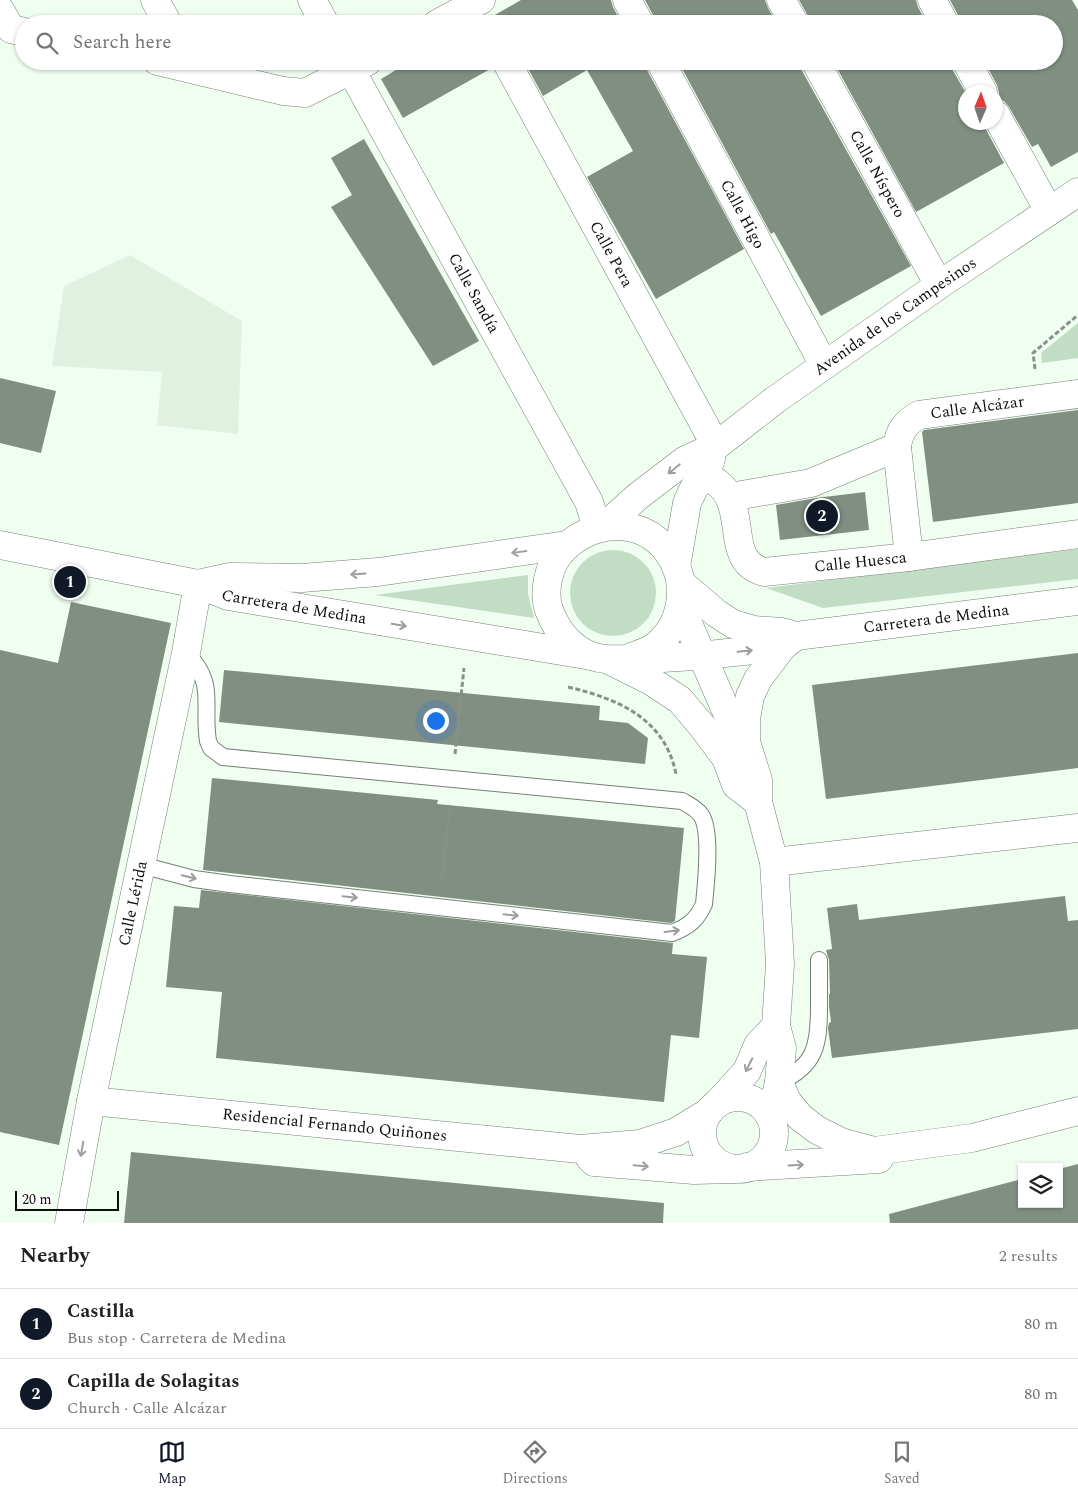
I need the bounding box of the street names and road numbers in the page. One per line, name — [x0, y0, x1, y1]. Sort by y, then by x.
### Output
street label: Calle Níspero — [843, 126, 912, 222]
street label: Calle Higo — [714, 175, 771, 253]
street label: Calle Pera — [583, 217, 639, 292]
street label: Calle Sandía — [442, 249, 506, 338]
street label: Avenida de los Campesinos — [809, 251, 981, 381]
street label: Calle Alcázar — [929, 389, 1026, 425]
street label: Calle Huesca — [813, 545, 908, 579]
street label: Carretera de Medina — [218, 582, 368, 631]
street label: Carretera de Medina — [862, 598, 1010, 640]
street label: Calle Lérida — [112, 858, 154, 948]
street label: Residencial Fernando Quiñones — [221, 1102, 448, 1148]

